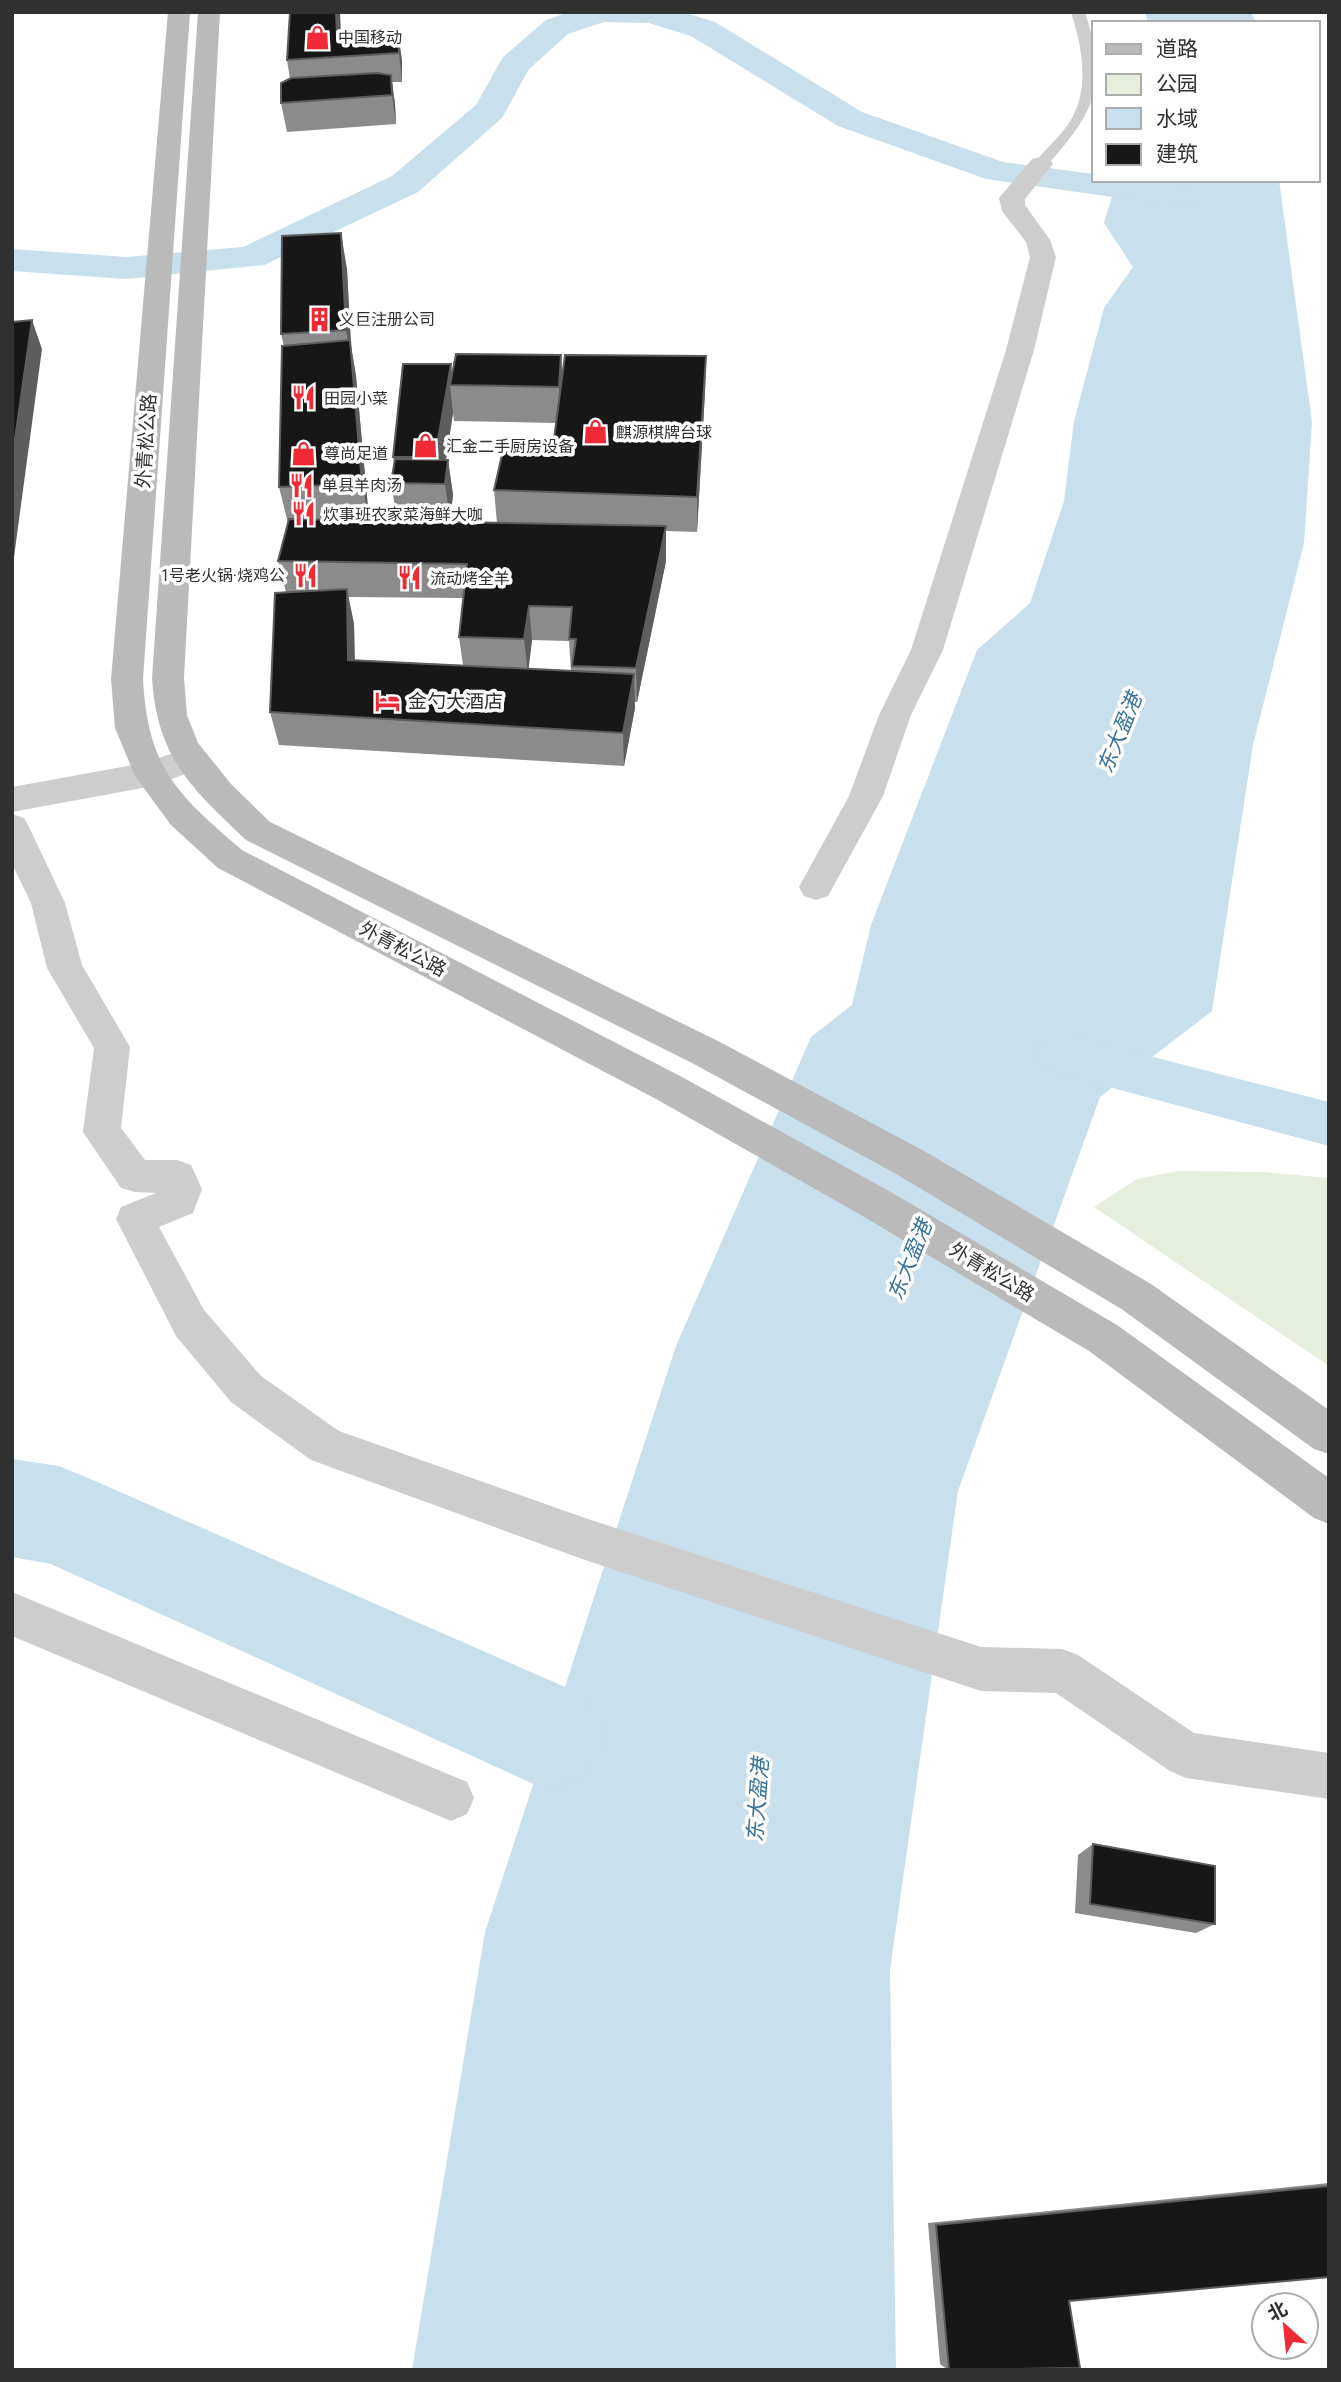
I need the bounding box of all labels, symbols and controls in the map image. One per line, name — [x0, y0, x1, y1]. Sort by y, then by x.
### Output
legend — [1092, 21, 1320, 182]
shop icon: 中国移动 — [304, 23, 332, 51]
place label: 中国移动 — [338, 28, 402, 47]
text: 道路 — [1156, 37, 1198, 61]
text: 公园 — [1156, 72, 1198, 96]
text: 水域 — [1156, 107, 1198, 131]
text: 建筑 — [1156, 142, 1198, 166]
building icon: 义巨注册公司 — [305, 305, 333, 333]
place label: 义巨注册公司 — [339, 310, 435, 329]
restaurant icon: 田园小菜 — [290, 384, 318, 412]
place label: 田园小菜 — [324, 389, 388, 408]
street label: 外青松公路 — [131, 393, 161, 489]
shop icon: 麒源棋牌台球 — [582, 418, 610, 446]
place label: 麒源棋牌台球 — [616, 423, 712, 442]
shop icon: 汇金二手厨房设备 — [412, 432, 440, 460]
place label: 汇金二手厨房设备 — [446, 437, 574, 456]
shop icon: 尊尚足道 — [290, 439, 318, 467]
place label: 尊尚足道 — [324, 444, 388, 463]
restaurant icon: 单县羊肉汤 — [288, 471, 316, 499]
place label: 单县羊肉汤 — [322, 476, 402, 495]
restaurant icon: 炊事班农家菜海鲜大咖 — [289, 500, 317, 528]
place label: 炊事班农家菜海鲜大咖 — [323, 505, 483, 524]
restaurant icon: 1号老火锅·烧鸡公 — [291, 561, 319, 589]
restaurant icon: 流动烤全羊 — [396, 564, 424, 592]
place label: 1号老火锅·烧鸡公 — [161, 566, 285, 585]
place label: 流动烤全羊 — [430, 569, 510, 588]
hotel icon: 金勺大酒店 — [374, 687, 402, 715]
water label: 东大盈港 — [1093, 687, 1148, 776]
place label: 金勺大酒店 — [408, 690, 503, 713]
street label: 外青松公路 — [356, 917, 450, 981]
water label: 东大盈港 — [883, 1214, 938, 1303]
street label: 外青松公路 — [945, 1238, 1039, 1306]
water label: 东大盈港 — [743, 1754, 773, 1843]
north arrow — [1250, 2291, 1320, 2361]
text: 北 — [1264, 2297, 1291, 2326]

